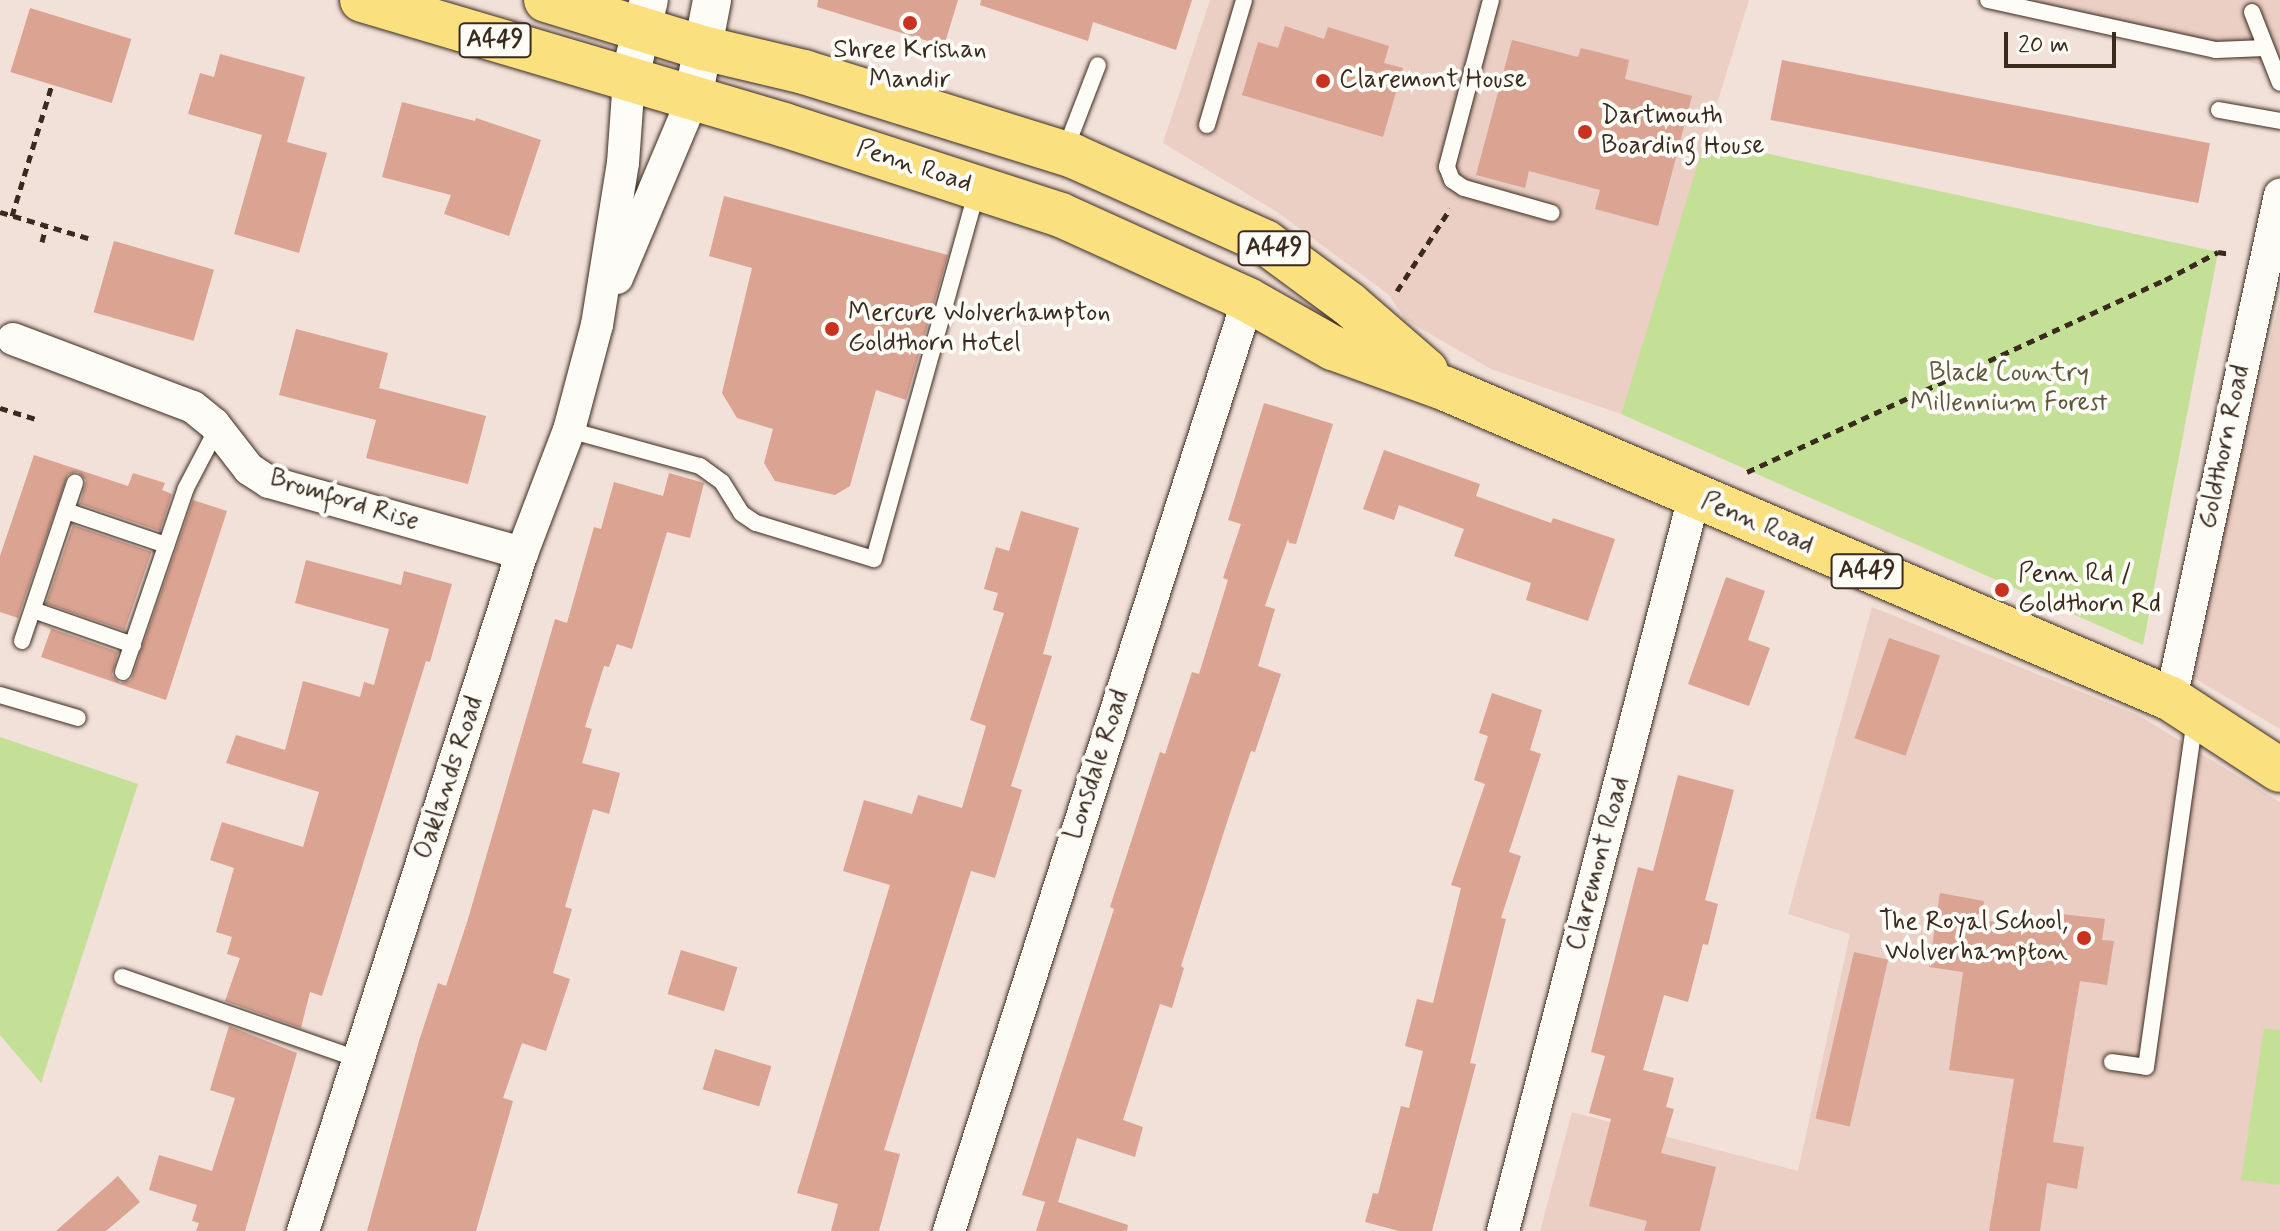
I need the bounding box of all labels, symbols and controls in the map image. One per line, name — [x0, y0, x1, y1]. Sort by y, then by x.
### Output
marker: Shree Krishan Mandir — [901, 14, 919, 32]
scale bar — [2008, 16, 2120, 66]
road number: A449 — [457, 20, 533, 60]
text: 20 m — [2018, 30, 2069, 61]
place label: Shree Krishan Mandir — [833, 35, 987, 96]
place label: Claremont House — [1339, 65, 1527, 97]
marker: Claremont House — [1314, 72, 1332, 90]
place label: Dartmouth Boarding House — [1601, 101, 1765, 162]
marker: Dartmouth Boarding House — [1576, 123, 1594, 141]
street label: Penn Road — [852, 134, 976, 200]
road number: A449 — [1236, 228, 1312, 268]
place label: Mercure Wolverhampton Goldthorn Hotel — [848, 298, 1126, 360]
marker: Mercure Wolverhampton Goldthorn Hotel — [823, 320, 841, 338]
park label: Black Country Millennium Forest — [1909, 358, 2109, 420]
street label: Goldthorn Road — [2193, 363, 2257, 531]
street label: Bromford Rise — [267, 464, 421, 538]
street label: Penn Road — [1696, 486, 1818, 562]
road number: A449 — [1829, 551, 1905, 591]
place label: Penn Rd / Goldthorn Rd — [2018, 559, 2159, 620]
marker: Penn Rd / Goldthorn Rd — [1993, 581, 2011, 599]
street label: Lonsdale Road — [1059, 687, 1137, 843]
street label: Oaklands Road — [409, 693, 491, 863]
street label: Claremont Road — [1561, 774, 1637, 954]
place label: The Royal School, Wolverhampton — [1884, 907, 2068, 968]
marker: The Royal School, Wolverhampton — [2075, 929, 2093, 947]

